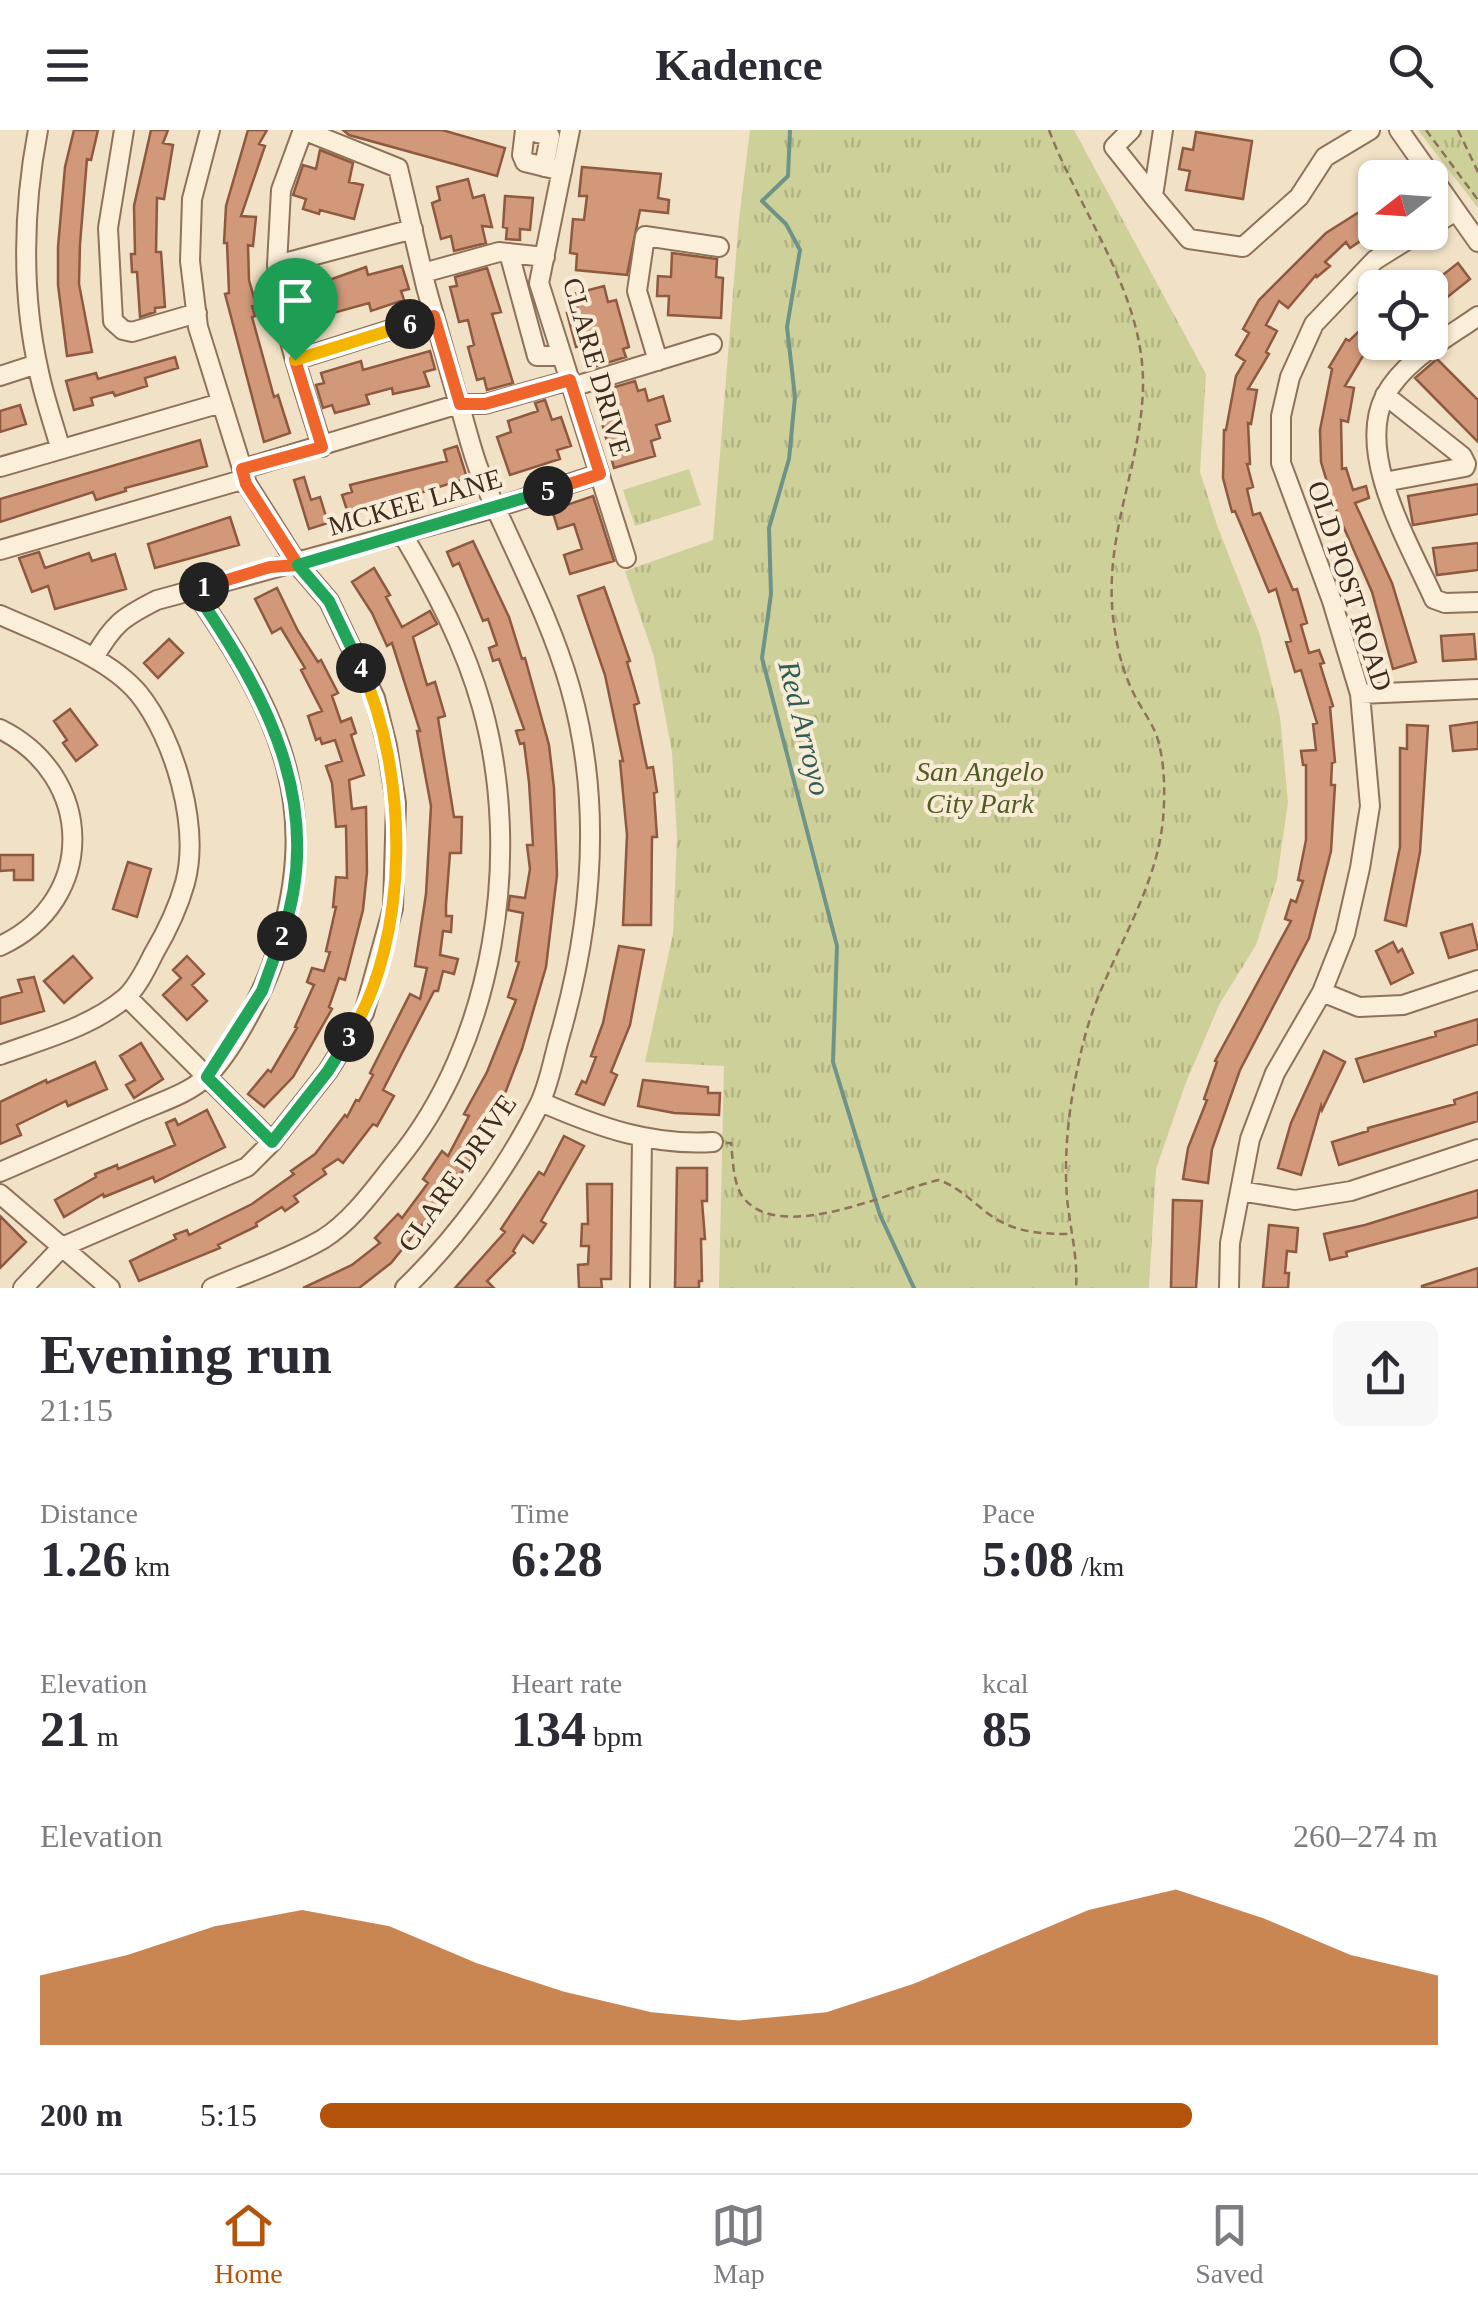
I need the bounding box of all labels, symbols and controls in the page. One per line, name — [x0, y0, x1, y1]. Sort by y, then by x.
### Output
icon: menu — [40, 38, 95, 93]
icon: search — [1383, 38, 1438, 93]
text: Kadence — [655, 40, 823, 90]
north arrow — [1358, 160, 1448, 250]
map controls — [1358, 160, 1448, 360]
pin — [253, 258, 338, 361]
button: locate — [1358, 270, 1448, 360]
icon: arrive — [268, 273, 323, 328]
street label: CLARE DRIVE — [557, 274, 637, 460]
pin: 6 — [385, 299, 435, 349]
text: 6 — [403, 308, 417, 339]
street label: MCKEE LANE — [324, 462, 506, 542]
pin: 5 — [523, 466, 573, 516]
text: 5 — [541, 475, 555, 506]
street label: OLD POST ROAD — [1301, 477, 1399, 695]
pin: 1 — [179, 562, 229, 612]
text: 1 — [197, 571, 211, 602]
pin: 4 — [336, 643, 386, 693]
text: 4 — [354, 652, 368, 683]
water label: Red Arroyo — [772, 656, 838, 799]
park label: San Angelo City Park — [916, 756, 1044, 819]
pin: 2 — [257, 911, 307, 961]
text: 2 — [275, 920, 289, 951]
pin: 3 — [324, 1012, 374, 1062]
text: 3 — [342, 1021, 356, 1052]
street label: CLARE DRIVE — [391, 1089, 523, 1257]
button: share — [1333, 1321, 1438, 1426]
text: Evening run — [40, 1324, 332, 1385]
text: 21:15 — [40, 1392, 113, 1428]
text: Distance — [40, 1498, 138, 1529]
text: Time — [511, 1498, 569, 1529]
text: Pace — [982, 1498, 1035, 1529]
text: 1.26 — [40, 1531, 128, 1587]
text: 6:28 — [511, 1531, 603, 1587]
text: 5:08 — [982, 1531, 1074, 1587]
text: km — [128, 1551, 170, 1582]
text: /km — [1074, 1551, 1124, 1582]
text: Elevation — [40, 1668, 147, 1699]
text: Heart rate — [511, 1668, 622, 1699]
text: kcal — [982, 1668, 1029, 1699]
text: 21 — [40, 1701, 90, 1757]
text: 134 — [511, 1701, 586, 1757]
text: 85 — [982, 1701, 1032, 1757]
text: m — [90, 1721, 119, 1752]
text: bpm — [586, 1721, 643, 1752]
text: Elevation — [40, 1818, 163, 1854]
text: 260–274 m — [1293, 1818, 1438, 1854]
text: 200 m — [40, 2097, 123, 2133]
text: 5:15 — [200, 2097, 257, 2133]
tab: Home — [214, 2198, 283, 2290]
tab: Map — [711, 2198, 766, 2290]
tab: Saved — [1195, 2198, 1264, 2290]

